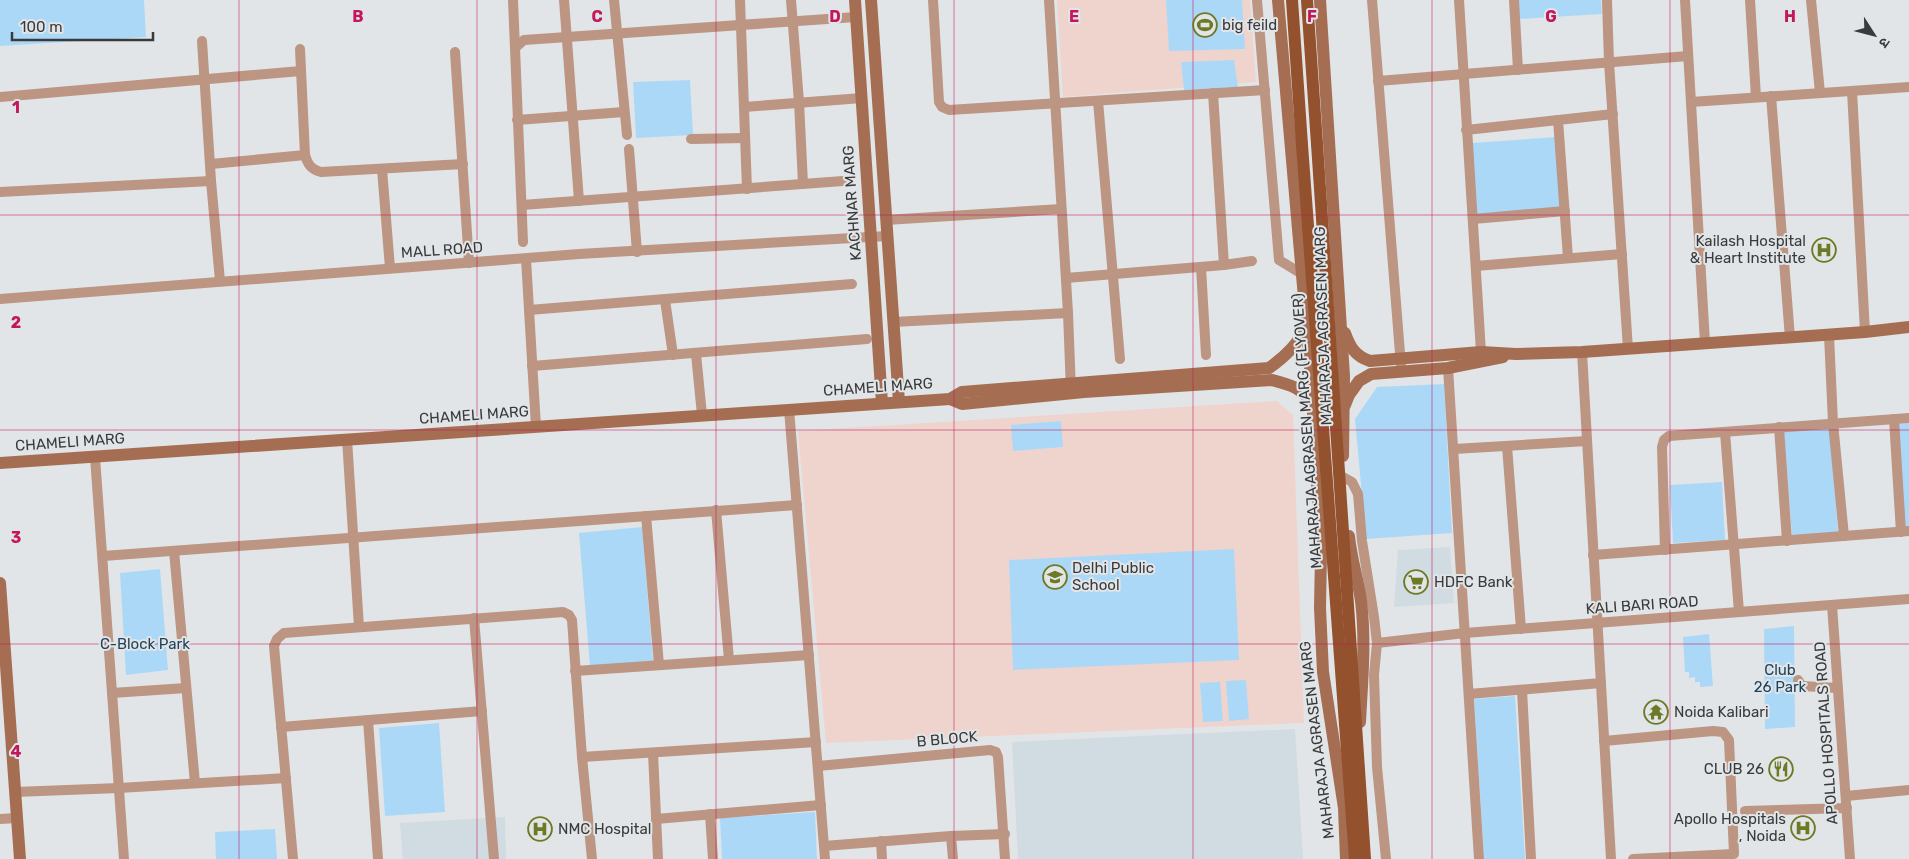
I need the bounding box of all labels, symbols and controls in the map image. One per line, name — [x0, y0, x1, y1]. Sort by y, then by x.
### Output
text: B — [352, 7, 364, 26]
text: C — [591, 7, 603, 26]
text: D — [829, 7, 841, 26]
text: E — [1069, 7, 1079, 26]
text: F — [1307, 7, 1317, 26]
text: G — [1545, 7, 1557, 26]
text: H — [1784, 7, 1796, 26]
scale bar — [12, 10, 154, 42]
north arrow — [1849, 10, 1899, 60]
sports icon: big feild — [1192, 12, 1218, 38]
place label: big feild — [1222, 16, 1277, 34]
text: 100 m — [20, 18, 62, 36]
text: उ — [1874, 34, 1893, 51]
text: 1 — [12, 98, 20, 117]
street label: KACHNAR MARG — [839, 145, 865, 261]
street label: MAHARAJA AGRASEN MARG — [1311, 226, 1335, 426]
place label: Kailash Hospital & Heart Institute — [1690, 232, 1806, 267]
hospital icon: Kailash Hospital & Heart Institute — [1811, 237, 1837, 263]
street label: MALL ROAD — [400, 238, 484, 262]
street label: MAHARAJA AGRASEN MARG (FLYOVER) — [1288, 293, 1326, 569]
text: 2 — [11, 313, 21, 332]
street label: CHAMELI MARG — [823, 374, 933, 400]
street label: CHAMELI MARG — [419, 402, 529, 428]
street label: CHAMELI MARG — [15, 429, 125, 455]
text: 3 — [11, 528, 21, 547]
place label: Delhi Public School — [1072, 559, 1154, 594]
school or university icon: Delhi Public School — [1042, 564, 1068, 590]
supermarket icon: HDFC Bank — [1403, 569, 1429, 595]
place label: HDFC Bank — [1434, 573, 1513, 591]
street label: KALI BARI ROAD — [1585, 592, 1699, 618]
park label: C-Block Park — [100, 635, 190, 653]
street label: MAHARAJA AGRASEN MARG — [1296, 640, 1338, 840]
street label: APOLLO HOSPITALS ROAD — [1811, 641, 1841, 825]
park label: Club 26 Park — [1754, 661, 1807, 696]
temple icon: Noida Kalibari — [1643, 699, 1669, 725]
place label: Noida Kalibari — [1674, 703, 1769, 721]
street label: B BLOCK — [916, 727, 978, 751]
text: 4 — [11, 742, 22, 761]
restaurant icon: CLUB 26 — [1768, 756, 1794, 782]
place label: CLUB 26 — [1704, 760, 1764, 778]
place label: Apollo Hospitals , Noida — [1674, 810, 1786, 845]
hospital icon: Apollo Hospitals , Noida — [1790, 815, 1816, 841]
hospital icon: NMC Hospital — [527, 816, 553, 842]
place label: NMC Hospital — [558, 820, 651, 838]

